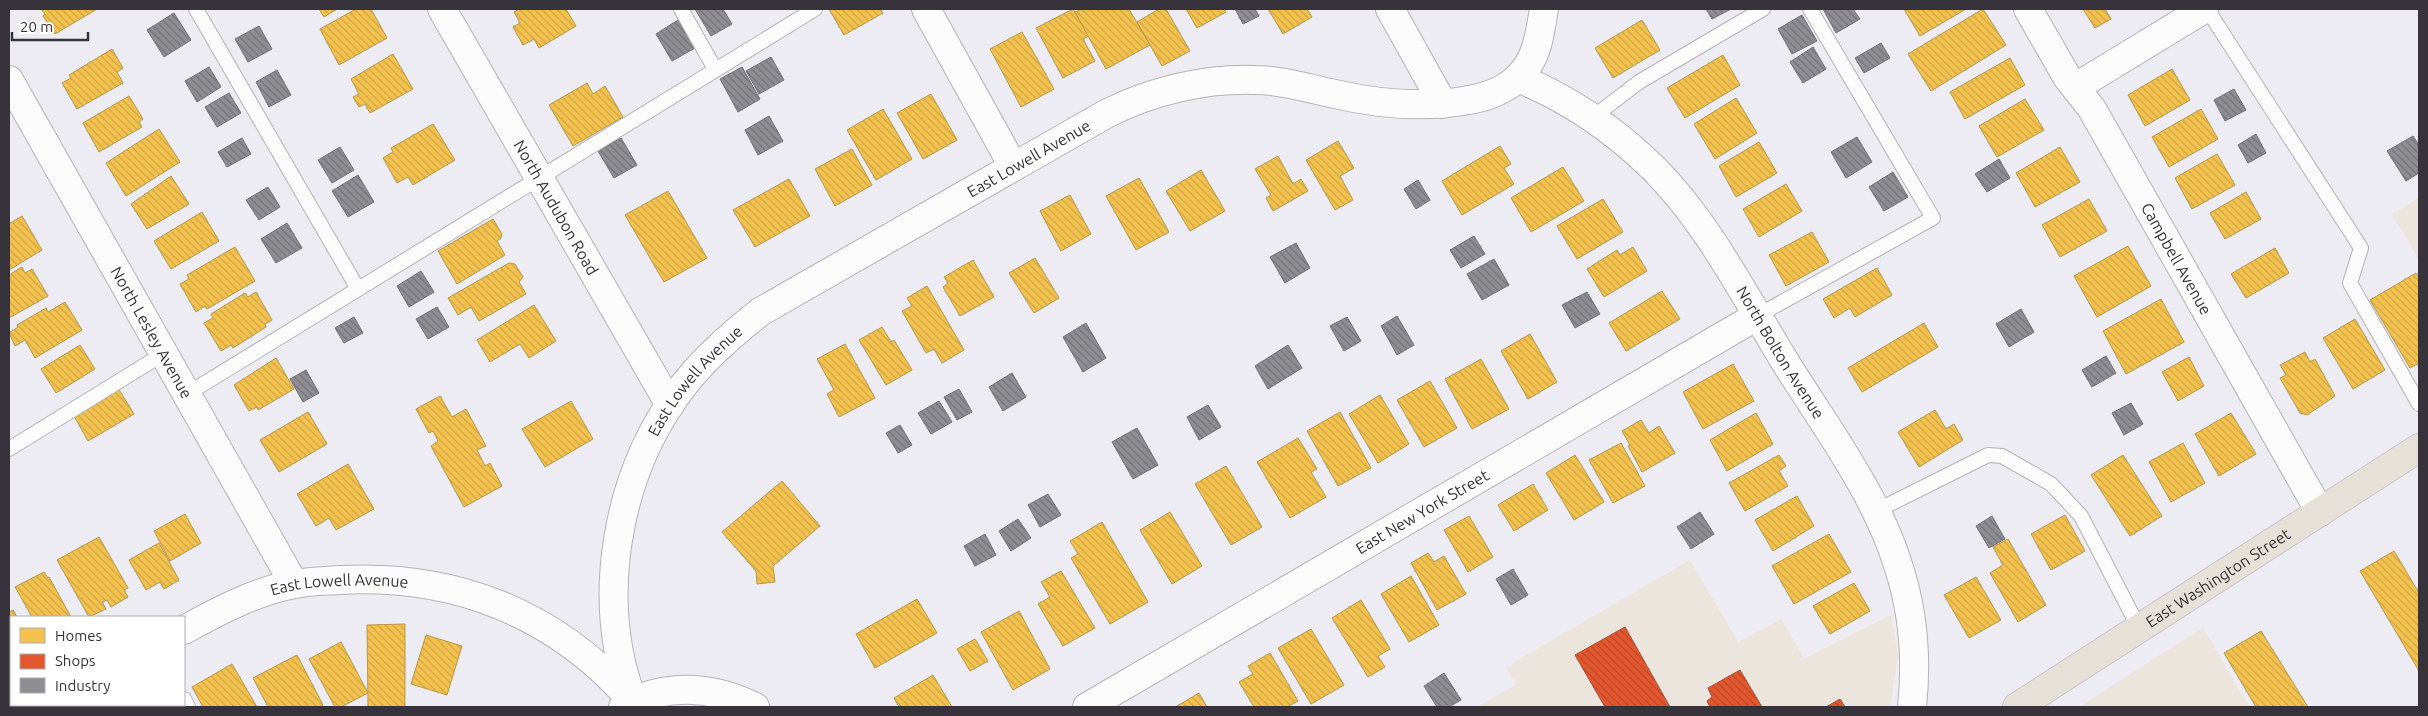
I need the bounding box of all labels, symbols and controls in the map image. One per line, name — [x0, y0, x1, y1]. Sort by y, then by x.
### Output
scale bar — [12, 10, 89, 42]
text: 20 m — [20, 18, 53, 35]
street label: East Lowell Avenue — [964, 116, 1093, 201]
street label: North Audubon Road — [510, 137, 602, 278]
street label: Campbell Avenue — [2138, 200, 2215, 318]
street label: North Lesley Avenue — [107, 263, 196, 401]
street label: North Bolton Avenue — [1733, 283, 1828, 422]
street label: East Lowell Avenue — [644, 322, 746, 439]
street label: East New York Street — [1352, 465, 1492, 557]
street label: East Washington Street — [2142, 524, 2294, 631]
street label: East Lowell Avenue — [268, 570, 409, 599]
legend — [10, 616, 185, 706]
text: Homes — [55, 627, 102, 644]
text: Shops — [55, 652, 96, 669]
text: Industry — [55, 677, 110, 694]

